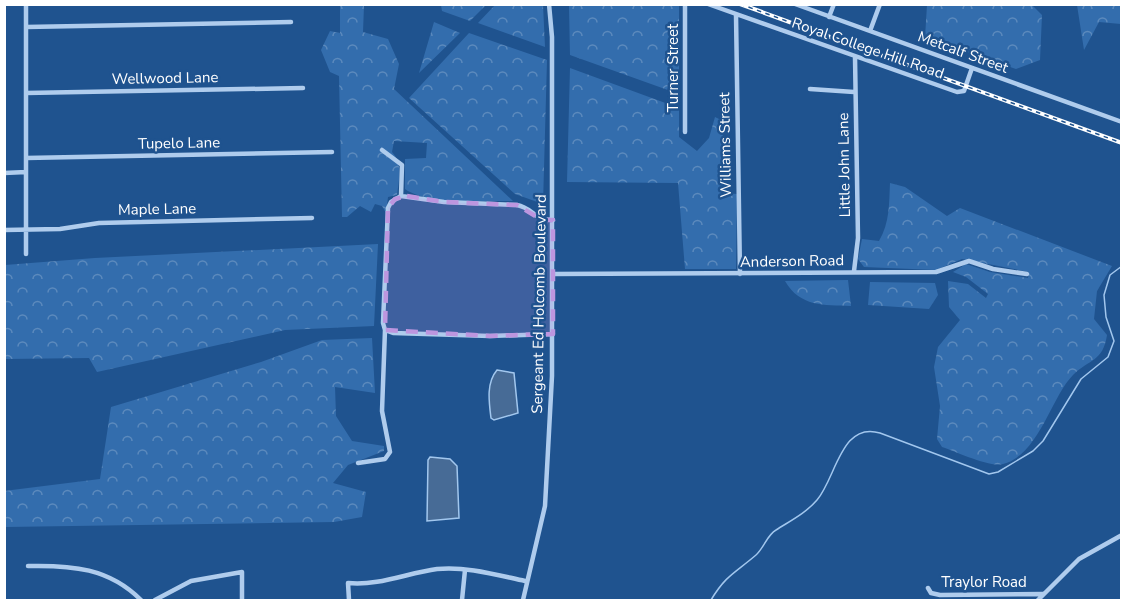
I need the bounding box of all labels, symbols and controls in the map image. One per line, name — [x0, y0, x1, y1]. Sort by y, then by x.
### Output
street label: Royal College Hill Road — [789, 13, 947, 83]
street label: Turner Street — [663, 23, 683, 112]
street label: Metcalf Street — [915, 26, 1012, 78]
street label: Wellwood Lane — [111, 67, 219, 89]
street label: Williams Street — [714, 92, 736, 198]
street label: Little John Lane — [833, 112, 855, 218]
street label: Tupelo Lane — [138, 132, 220, 154]
street label: Sergeant Ed Holcomb Boulevard — [527, 194, 551, 414]
street label: Maple Lane — [118, 198, 196, 220]
street label: Anderson Road — [740, 250, 844, 272]
street label: Traylor Road — [941, 572, 1027, 592]

